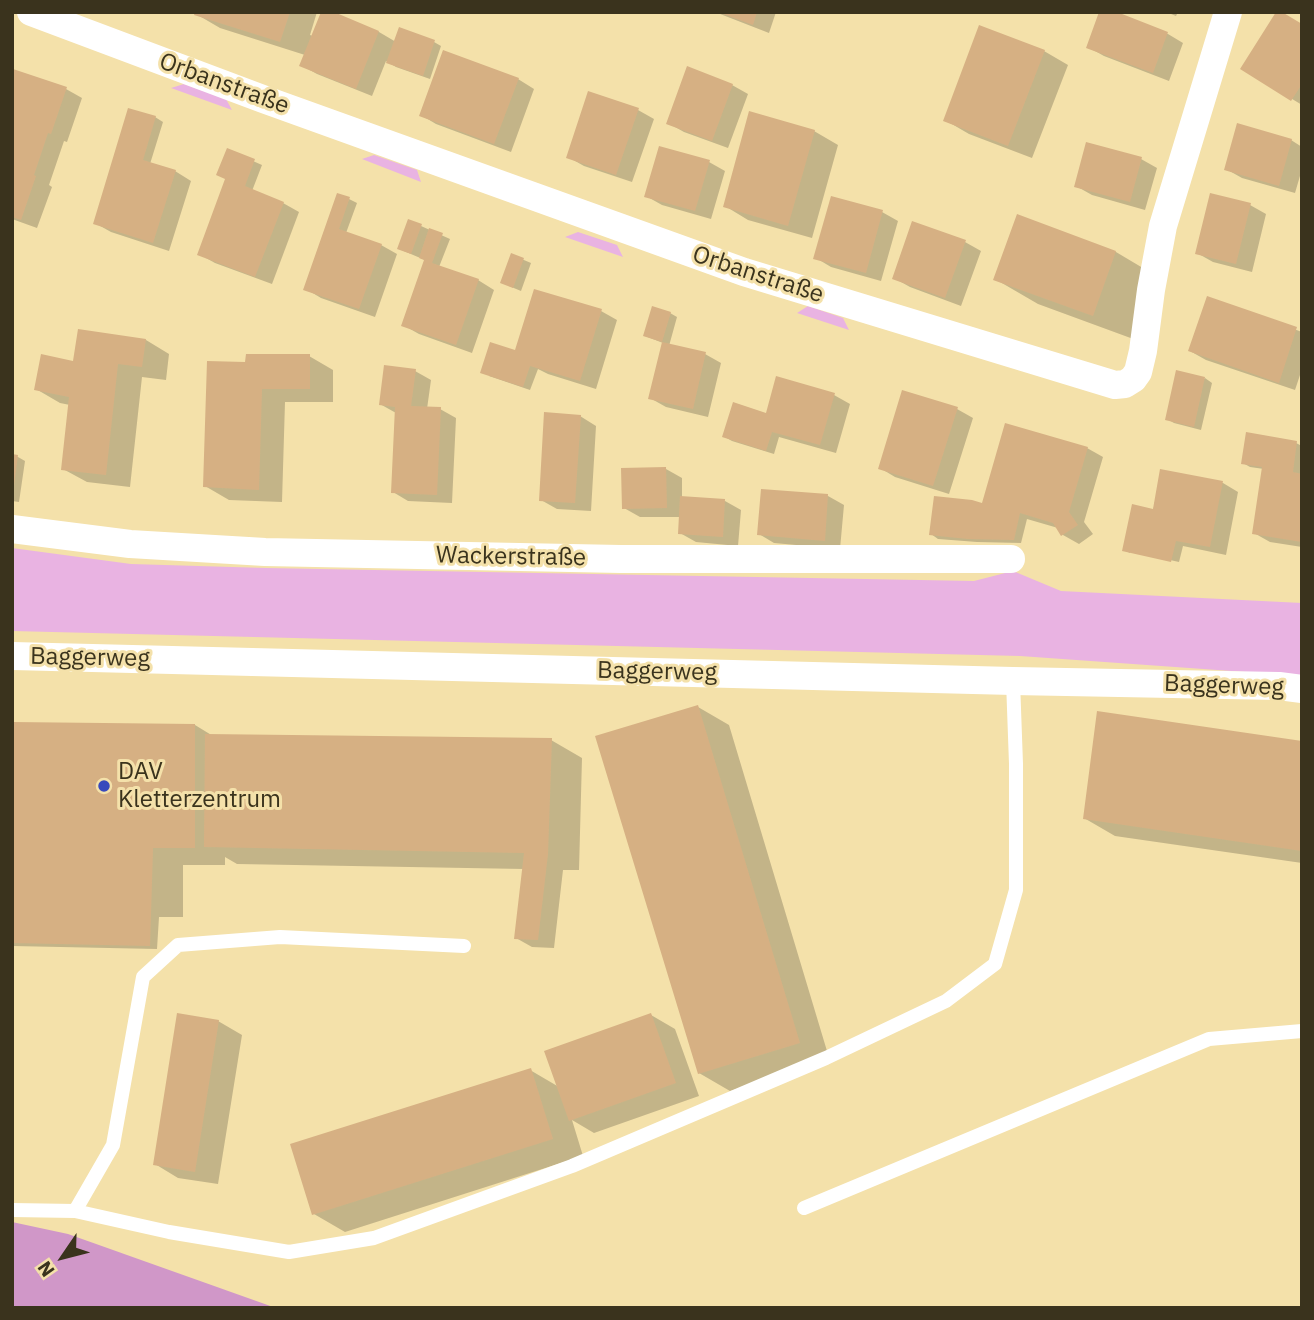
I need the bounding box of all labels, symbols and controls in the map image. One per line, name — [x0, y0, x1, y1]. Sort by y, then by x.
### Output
street label: Orbanstraße — [155, 47, 293, 121]
street label: Orbanstraße — [689, 240, 827, 310]
street label: Wackerstraße — [436, 541, 586, 573]
street label: Baggerweg — [30, 643, 150, 673]
street label: Baggerweg — [597, 657, 717, 687]
street label: Baggerweg — [1164, 670, 1284, 702]
place label: DAV Kletterzentrum — [118, 758, 281, 814]
marker: DAV Kletterzentrum — [96, 778, 112, 794]
north arrow — [28, 1222, 98, 1292]
text: N — [32, 1257, 60, 1282]

